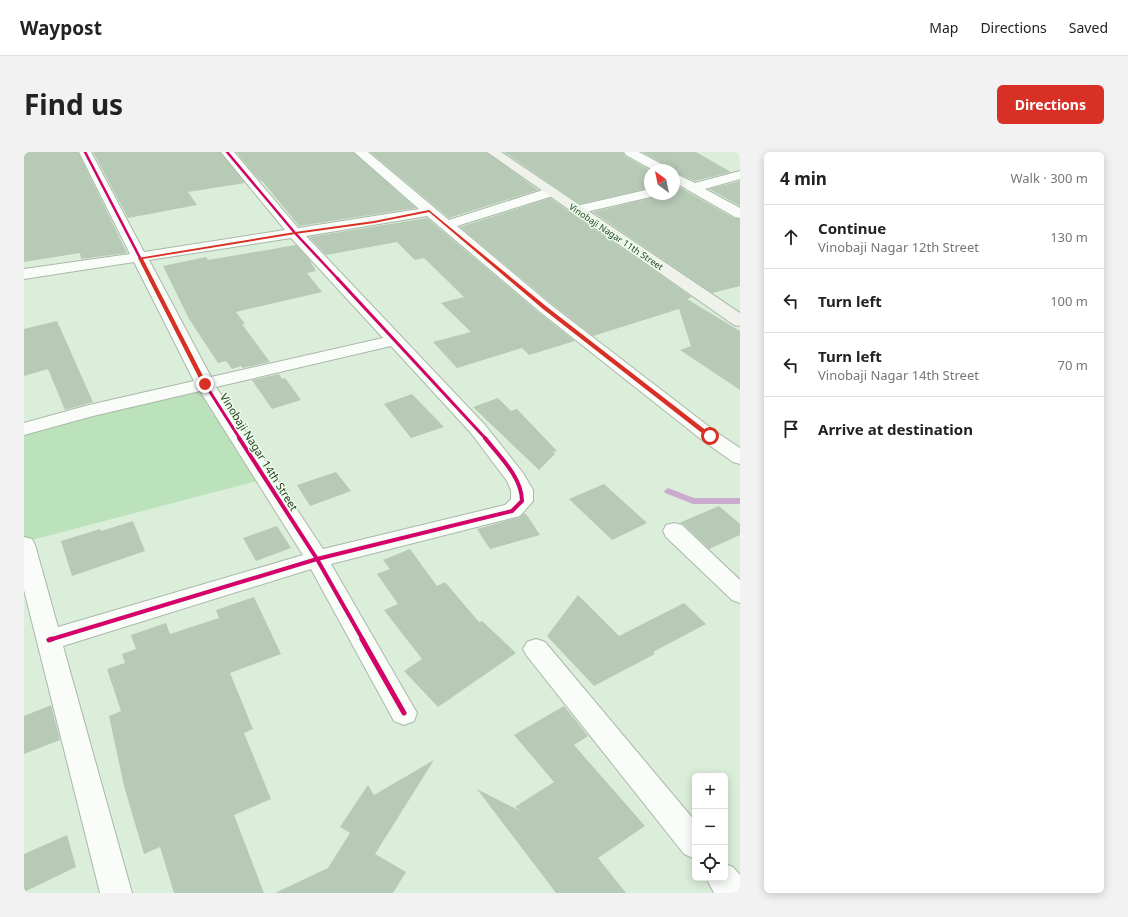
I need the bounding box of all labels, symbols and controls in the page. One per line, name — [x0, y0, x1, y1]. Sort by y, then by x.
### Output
text: Waypost — [20, 15, 102, 41]
text: Map — [929, 18, 958, 37]
text: Directions — [980, 18, 1047, 37]
text: Saved — [1069, 18, 1108, 37]
text: Find us — [24, 85, 123, 123]
button: Directions — [997, 85, 1104, 124]
north arrow — [644, 164, 680, 200]
text: 4 min — [780, 167, 827, 190]
text: Walk · 300 m — [1010, 169, 1088, 187]
street label: Vinobaji Nagar 11th Street — [566, 200, 667, 274]
text: Continue — [818, 218, 886, 238]
icon: ahead — [780, 226, 802, 248]
text: 130 m — [1050, 228, 1088, 246]
text: Vinobaji Nagar 12th Street — [818, 238, 979, 256]
icon: left — [780, 290, 802, 312]
text: Turn left — [818, 291, 882, 311]
text: 100 m — [1050, 292, 1088, 310]
text: Turn left — [818, 346, 882, 366]
icon: left — [780, 354, 802, 376]
text: 70 m — [1058, 356, 1088, 374]
text: Vinobaji Nagar 14th Street — [818, 366, 979, 384]
route end — [196, 375, 214, 393]
street label: Vinobaji Nagar 14th Street — [217, 390, 302, 513]
icon: arrive — [780, 418, 802, 440]
text: Arrive at destination — [818, 419, 973, 439]
route start — [701, 427, 719, 445]
map controls — [692, 773, 728, 881]
button: + — [692, 773, 728, 809]
button: − — [692, 809, 728, 845]
button: locate — [692, 845, 728, 881]

